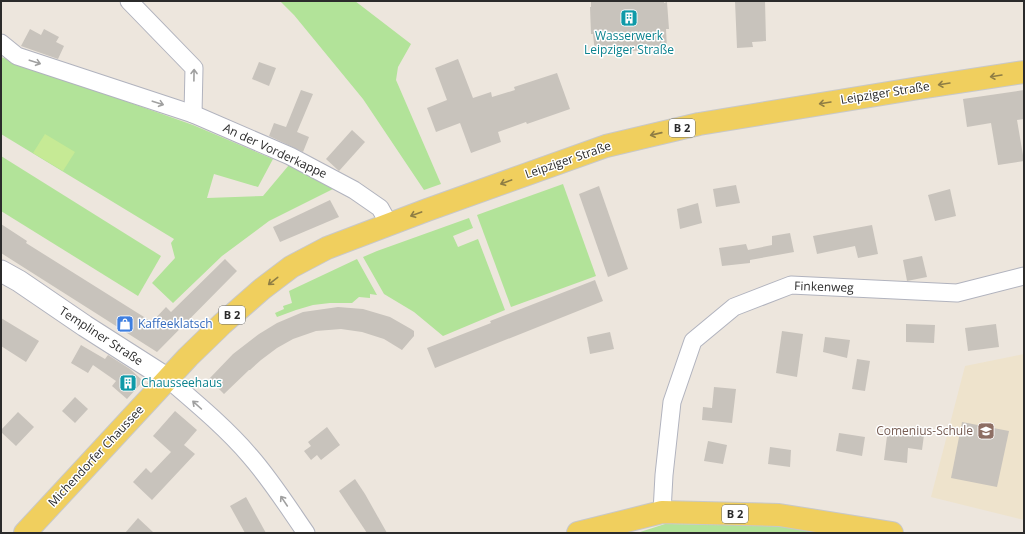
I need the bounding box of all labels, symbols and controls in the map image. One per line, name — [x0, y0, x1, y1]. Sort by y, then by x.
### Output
building icon: Wasserwerk Leipziger Straße — [619, 8, 639, 28]
place label: Wasserwerk Leipziger Straße — [584, 27, 674, 58]
one-way arrow — [28, 59, 41, 66]
one-way arrow — [190, 69, 198, 82]
one-way arrow — [990, 72, 1003, 80]
street label: Leipziger Straße — [839, 77, 931, 108]
one-way arrow — [938, 80, 951, 88]
one-way arrow — [152, 99, 164, 107]
one-way arrow — [819, 99, 832, 107]
street label: An der Vorderkappe — [220, 119, 330, 182]
road number: B 2 — [669, 119, 695, 137]
one-way arrow — [650, 131, 663, 139]
street label: Leipziger Straße — [523, 137, 613, 182]
one-way arrow — [499, 179, 512, 186]
one-way arrow — [410, 211, 422, 219]
one-way arrow — [268, 276, 279, 285]
street label: Finkenweg — [794, 277, 855, 296]
street label: Templiner Straße — [56, 302, 147, 369]
road number: B 2 — [219, 306, 245, 324]
shop icon: Kaffeeklatsch — [115, 314, 135, 334]
place label: Kaffeeklatsch — [138, 315, 213, 332]
building icon: Chausseehaus — [118, 373, 138, 393]
place label: Chausseehaus — [141, 374, 222, 391]
street label: Michendorfer Chaussee — [44, 401, 147, 510]
one-way arrow — [192, 401, 202, 410]
school or university icon: Comenius-Schule — [976, 421, 996, 441]
place label: Comenius-Schule — [876, 422, 973, 439]
one-way arrow — [280, 496, 288, 507]
road number: B 2 — [722, 505, 748, 523]

